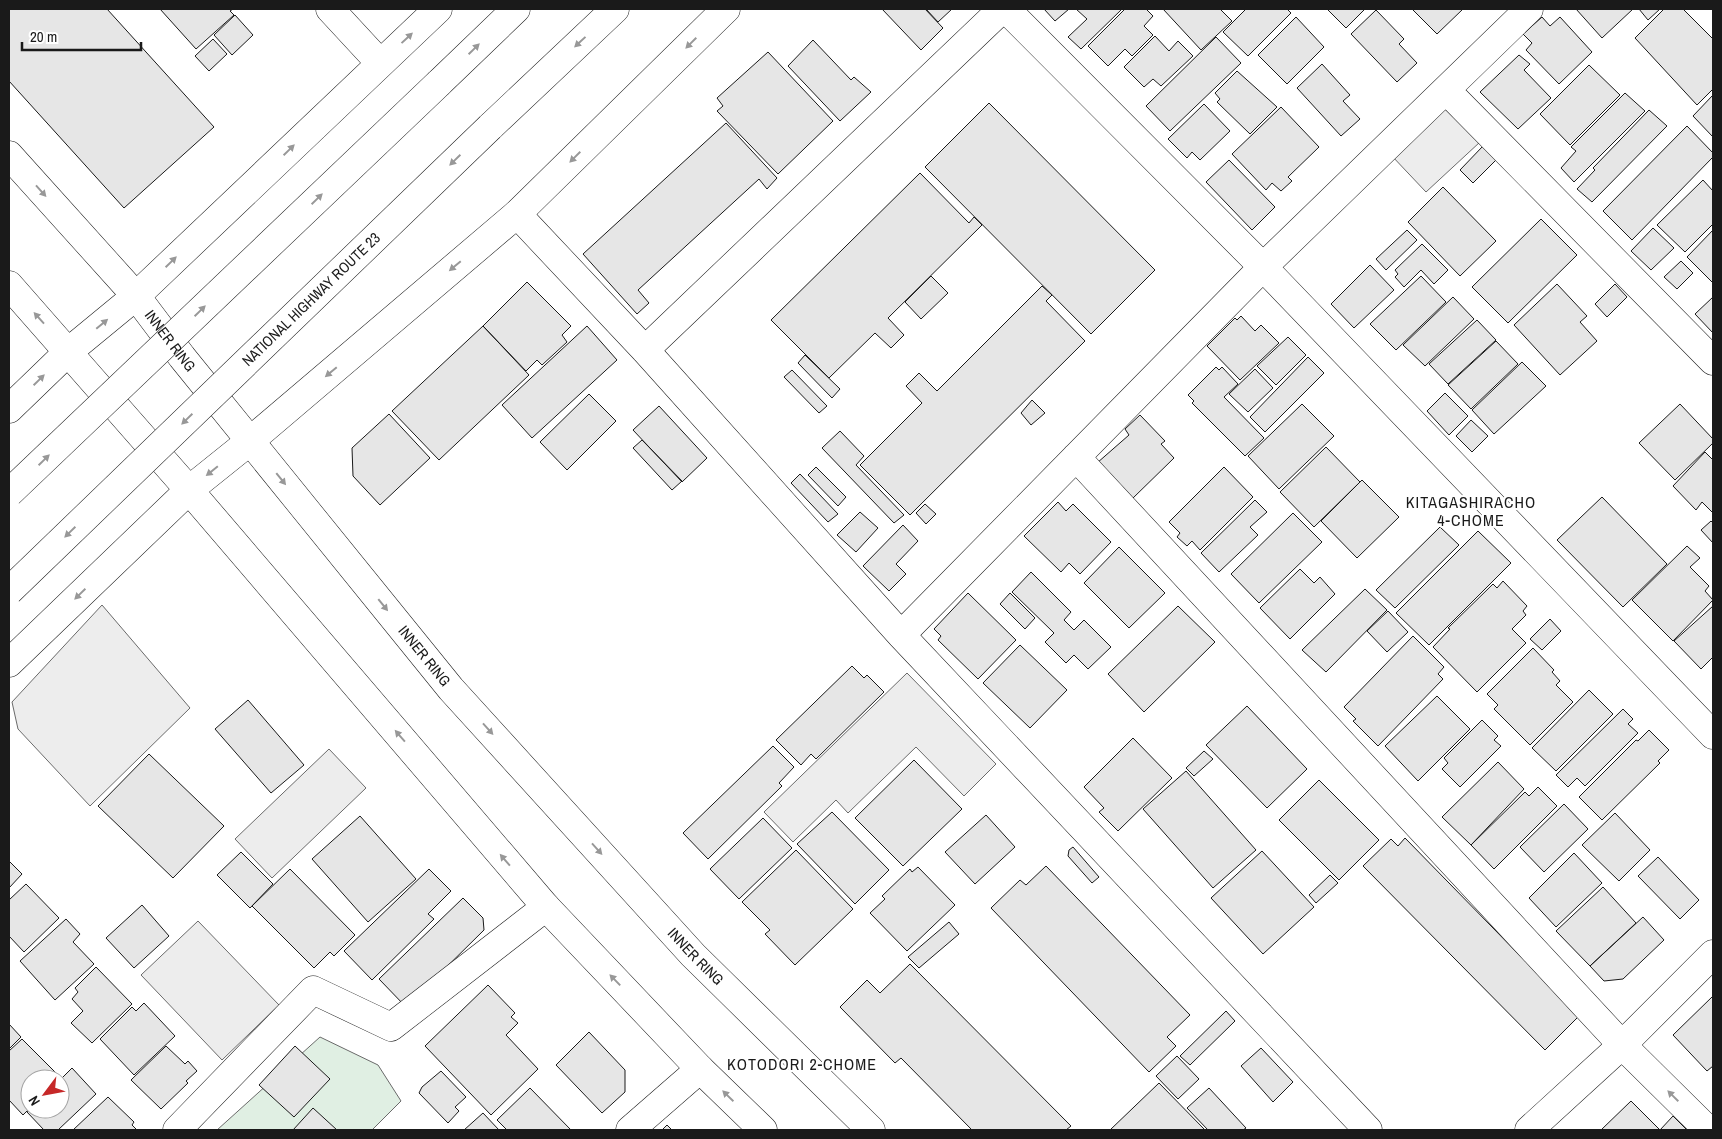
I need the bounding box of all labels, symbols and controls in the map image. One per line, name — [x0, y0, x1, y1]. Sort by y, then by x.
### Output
scale bar — [22, 20, 141, 52]
text: 20 m — [30, 26, 57, 47]
one-way arrow — [400, 32, 412, 44]
one-way arrow — [574, 36, 586, 48]
one-way arrow — [685, 37, 697, 49]
one-way arrow — [468, 43, 480, 55]
one-way arrow — [283, 144, 295, 156]
one-way arrow — [569, 151, 581, 163]
one-way arrow — [449, 154, 461, 166]
one-way arrow — [36, 185, 47, 198]
one-way arrow — [311, 193, 323, 205]
street label: NATIONAL HIGHWAY ROUTE 23 — [237, 227, 385, 371]
one-way arrow — [165, 256, 177, 268]
one-way arrow — [449, 261, 462, 272]
street label: INNER RING — [140, 305, 201, 376]
one-way arrow — [193, 305, 205, 317]
one-way arrow — [33, 312, 44, 325]
one-way arrow — [95, 318, 108, 329]
one-way arrow — [325, 366, 338, 377]
one-way arrow — [32, 374, 44, 386]
one-way arrow — [181, 413, 193, 425]
one-way arrow — [38, 454, 50, 466]
one-way arrow — [206, 466, 219, 477]
one-way arrow — [275, 472, 286, 485]
district label: KITAGASHIRACHO 4-CHOME — [1406, 491, 1536, 531]
one-way arrow — [64, 526, 76, 538]
one-way arrow — [75, 588, 87, 600]
one-way arrow — [378, 598, 389, 611]
street label: INNER RING — [394, 621, 456, 690]
one-way arrow — [482, 722, 494, 734]
one-way arrow — [394, 730, 405, 743]
one-way arrow — [591, 843, 603, 855]
one-way arrow — [500, 853, 511, 866]
street label: INNER RING — [663, 923, 729, 990]
one-way arrow — [609, 974, 621, 986]
district label: KOTODORI 2-CHOME — [727, 1053, 877, 1075]
north arrow — [20, 1069, 70, 1119]
one-way arrow — [722, 1090, 734, 1102]
one-way arrow — [1668, 1090, 1680, 1102]
text: N — [24, 1093, 44, 1109]

